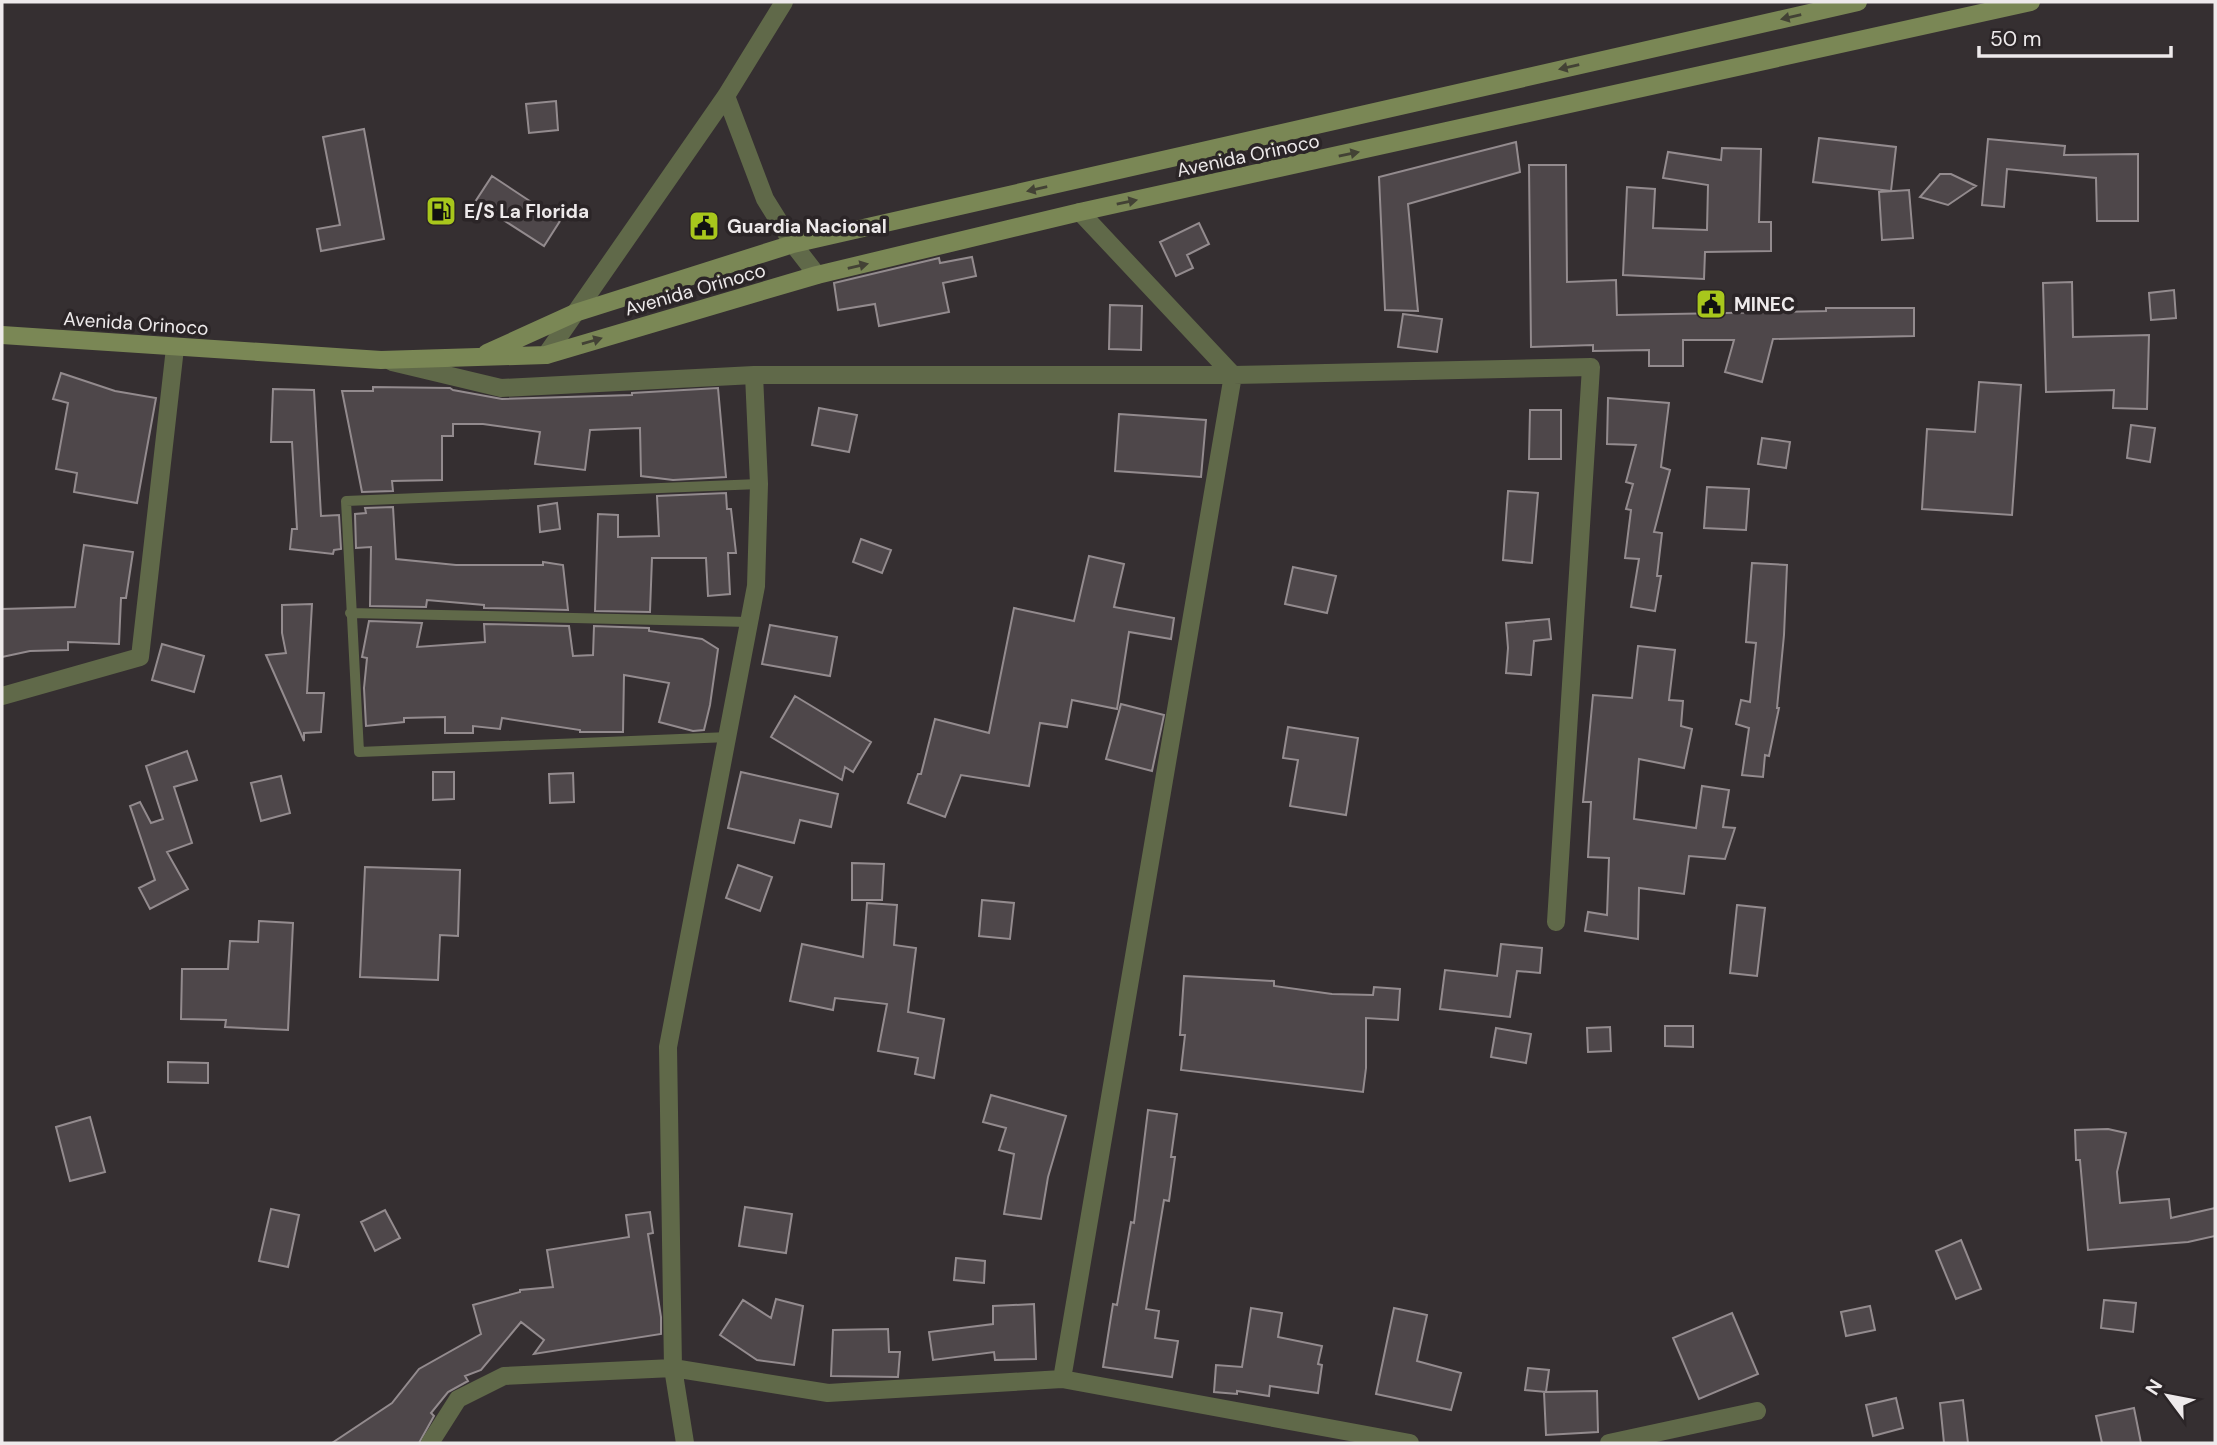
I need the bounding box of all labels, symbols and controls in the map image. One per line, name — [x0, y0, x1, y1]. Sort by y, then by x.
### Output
one-way arrow — [1780, 12, 1802, 23]
scale bar — [1979, 14, 2172, 58]
text: 50 m — [1990, 25, 2041, 53]
one-way arrow — [1558, 62, 1580, 73]
street label: Avenida Orinoco — [1174, 128, 1322, 183]
one-way arrow — [1338, 149, 1360, 160]
one-way arrow — [1026, 183, 1048, 194]
fuel station icon: E/S La Florida — [424, 194, 458, 228]
one-way arrow — [1116, 197, 1138, 208]
place label: E/S La Florida — [464, 199, 589, 224]
public building icon: Guardia Nacional — [687, 209, 721, 243]
place label: Guardia Nacional — [727, 214, 887, 239]
street label: Avenida Orinoco — [622, 257, 768, 322]
one-way arrow — [847, 260, 869, 271]
public building icon: MINEC — [1694, 287, 1728, 321]
place label: MINEC — [1734, 292, 1795, 317]
street label: Avenida Orinoco — [63, 306, 209, 341]
one-way arrow — [581, 336, 602, 346]
north arrow — [2133, 1361, 2203, 1431]
text: N — [2140, 1375, 2168, 1400]

